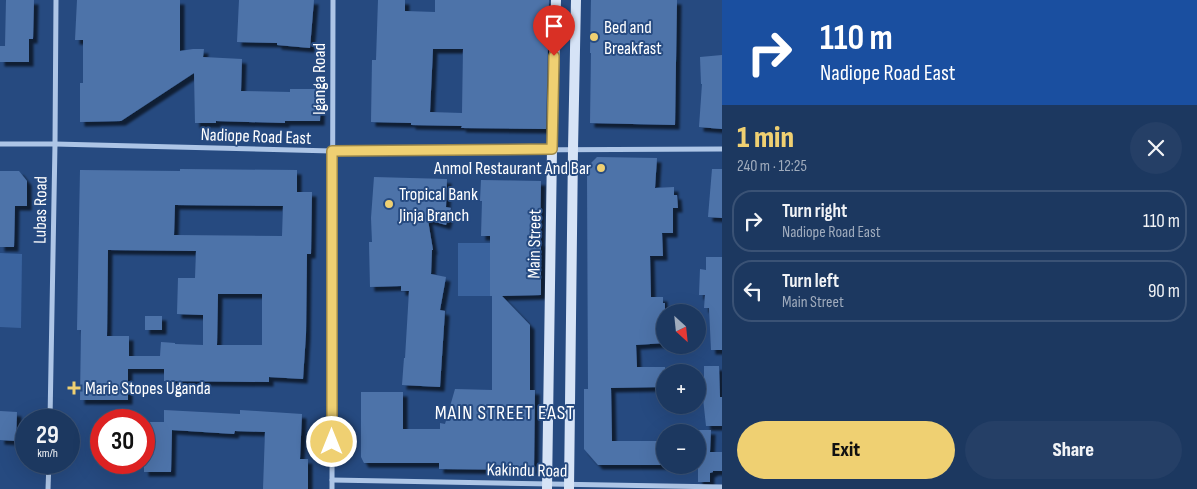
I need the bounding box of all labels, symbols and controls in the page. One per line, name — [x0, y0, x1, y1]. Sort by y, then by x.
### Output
pin — [533, 5, 575, 56]
icon: arrive — [540, 12, 568, 40]
place label: Bed and Breakfast — [604, 17, 662, 59]
text: 110 m — [820, 17, 893, 60]
icon: right — [737, 20, 802, 85]
marker: Bed and Breakfast — [588, 31, 600, 43]
street label: Iganga Road — [309, 43, 330, 115]
text: Nadiope Road East — [820, 60, 956, 87]
text: 1 min — [737, 120, 794, 156]
button: close — [1130, 122, 1182, 174]
street label: Nadiope Road East — [200, 124, 312, 149]
text: 240 m · 12:25 — [737, 157, 807, 176]
place label: Anmol Restaurant And Bar — [433, 158, 591, 179]
marker: Anmol Restaurant And Bar — [595, 162, 607, 174]
street label: Lubas Road — [29, 176, 52, 244]
place label: Tropical Bank Jinja Branch — [398, 184, 478, 226]
marker: Tropical Bank Jinja Branch — [383, 198, 395, 210]
text: Turn right — [782, 200, 847, 223]
icon: right — [739, 207, 767, 235]
street label: Main Street — [523, 209, 546, 279]
text: 110 m — [1143, 210, 1180, 233]
text: Nadiope Road East — [782, 223, 881, 242]
text: Turn left — [782, 270, 839, 293]
icon: left — [739, 277, 767, 305]
text: 90 m — [1148, 280, 1180, 303]
text: Main Street — [782, 293, 844, 312]
north arrow — [656, 304, 706, 354]
map controls — [656, 304, 706, 474]
button: + — [656, 364, 706, 414]
place label: Marie Stopes Uganda — [85, 378, 211, 399]
marker: Marie Stopes Uganda — [67, 381, 81, 395]
district label: MAIN STREET EAST — [435, 401, 575, 425]
speed limit sign: 30 — [90, 409, 155, 474]
position arrow — [305, 415, 357, 467]
text: 29 — [36, 420, 59, 451]
button: Exit — [737, 421, 955, 479]
button: Share — [965, 421, 1182, 479]
button: − — [656, 424, 706, 474]
text: km/h — [37, 446, 58, 461]
street label: Kakindu Road — [486, 459, 568, 482]

